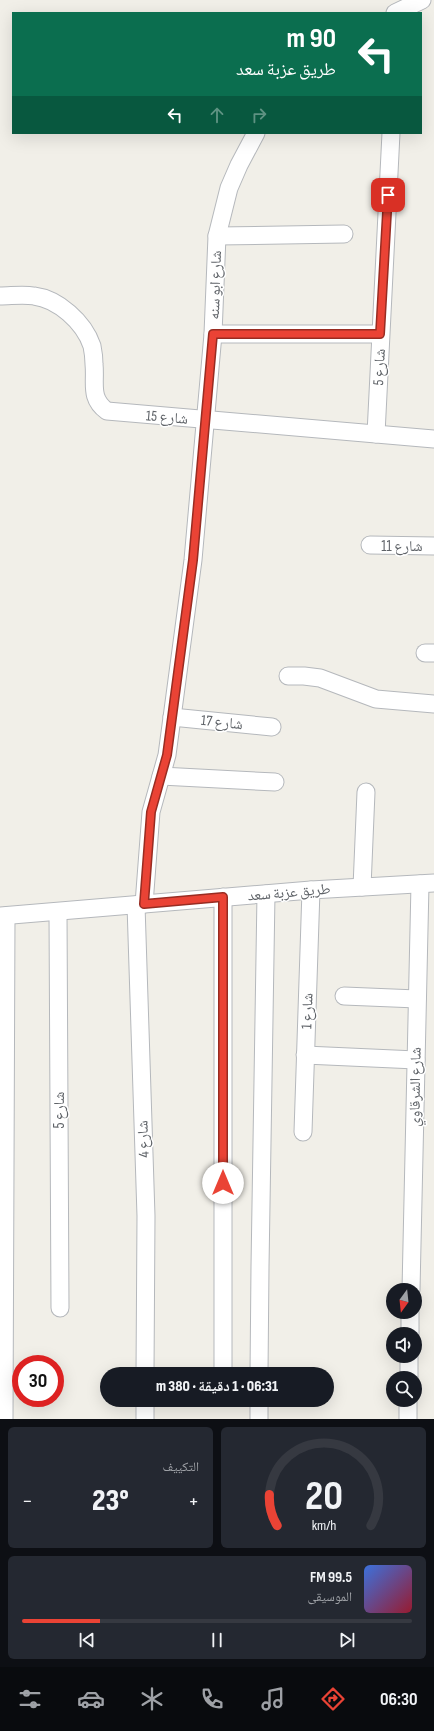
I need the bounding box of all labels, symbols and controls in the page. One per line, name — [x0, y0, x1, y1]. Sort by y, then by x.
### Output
text: 90 m — [286, 22, 336, 55]
icon: left — [350, 28, 402, 80]
text: طريق عزبة سعد — [236, 59, 336, 80]
icon: left — [164, 104, 186, 126]
icon: ahead — [206, 104, 228, 126]
icon: right — [248, 104, 270, 126]
pin — [371, 178, 405, 212]
icon: arrive — [377, 184, 399, 206]
street label: شارع ابو سنه — [205, 250, 226, 320]
street label: شارع 5 — [369, 348, 390, 386]
street label: شارع 15 — [145, 406, 189, 429]
street label: شارع 11 — [381, 537, 423, 556]
street label: شارع 17 — [200, 711, 244, 734]
street label: طريق عزبة سعد — [247, 879, 331, 906]
street label: شارع 1 — [297, 992, 318, 1029]
street label: شارع الشرقاوي — [405, 1047, 428, 1127]
street label: شارع 5 — [50, 1091, 69, 1128]
street label: شارع 4 — [133, 1120, 154, 1158]
position arrow — [202, 1162, 244, 1204]
north arrow — [386, 1283, 422, 1319]
map controls — [386, 1283, 422, 1407]
button: sound — [386, 1327, 422, 1363]
speed limit sign: 30 — [12, 1355, 64, 1407]
button: search — [386, 1371, 422, 1407]
text: 06:31 · 1 دقيقة · 380 m — [156, 1377, 278, 1396]
text: التكييف — [163, 1459, 199, 1475]
text: 20 — [304, 1471, 343, 1520]
text: 23° — [92, 1483, 129, 1519]
text: − — [22, 1488, 33, 1515]
text: + — [188, 1488, 199, 1515]
text: km/h — [311, 1516, 336, 1533]
text: 99.5 FM — [310, 1568, 352, 1587]
text: الموسيقى — [308, 1589, 352, 1605]
icon: previous — [76, 1629, 98, 1651]
icon: pause — [206, 1629, 228, 1651]
icon: next — [336, 1629, 358, 1651]
icon: filters — [16, 1685, 44, 1713]
icon: car — [77, 1685, 105, 1713]
icon: climate — [138, 1685, 166, 1713]
icon: phone — [198, 1685, 226, 1713]
icon: music — [259, 1685, 287, 1713]
icon: directions — [319, 1685, 347, 1713]
text: 06:30 — [380, 1689, 418, 1710]

